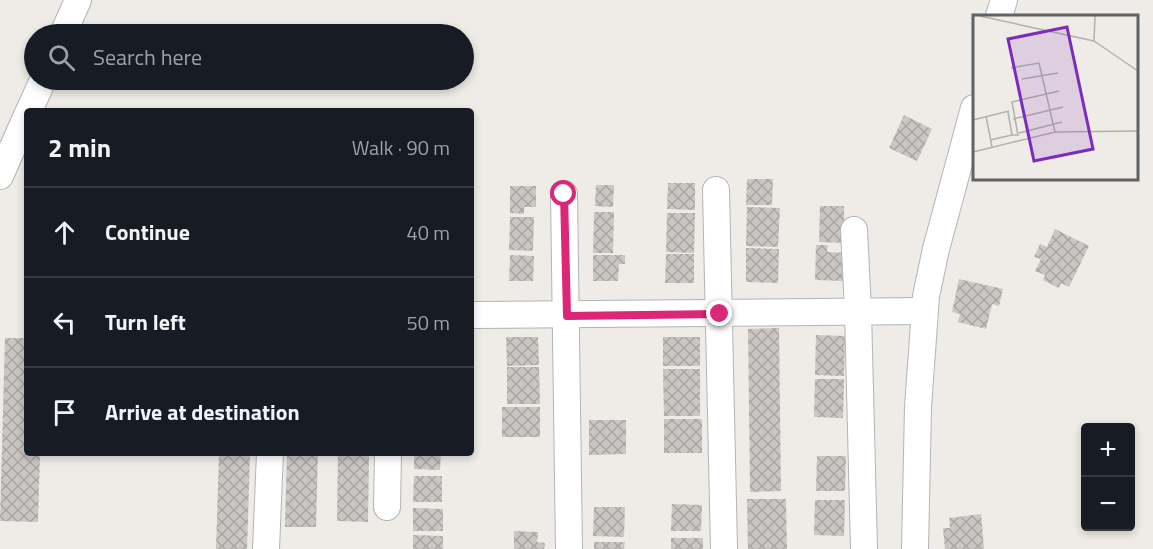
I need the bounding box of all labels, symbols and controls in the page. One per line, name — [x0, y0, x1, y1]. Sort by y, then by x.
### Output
inset map — [973, 15, 1138, 180]
search box — [24, 24, 474, 90]
text: Search here — [93, 40, 202, 74]
icon: search — [45, 41, 78, 74]
text: 2 min — [48, 128, 111, 167]
text: Walk · 90 m — [352, 132, 450, 163]
route start — [550, 180, 576, 206]
text: Continue — [105, 215, 190, 249]
icon: ahead — [48, 216, 81, 249]
text: 40 m — [406, 217, 450, 248]
route end — [706, 300, 732, 326]
text: Turn left — [105, 305, 186, 339]
icon: left — [48, 306, 81, 339]
text: 50 m — [406, 307, 450, 338]
text: Arrive at destination — [105, 395, 300, 429]
icon: arrive — [48, 396, 81, 429]
map controls — [1081, 423, 1135, 531]
button: + — [1081, 423, 1135, 477]
button: − — [1081, 477, 1135, 531]

